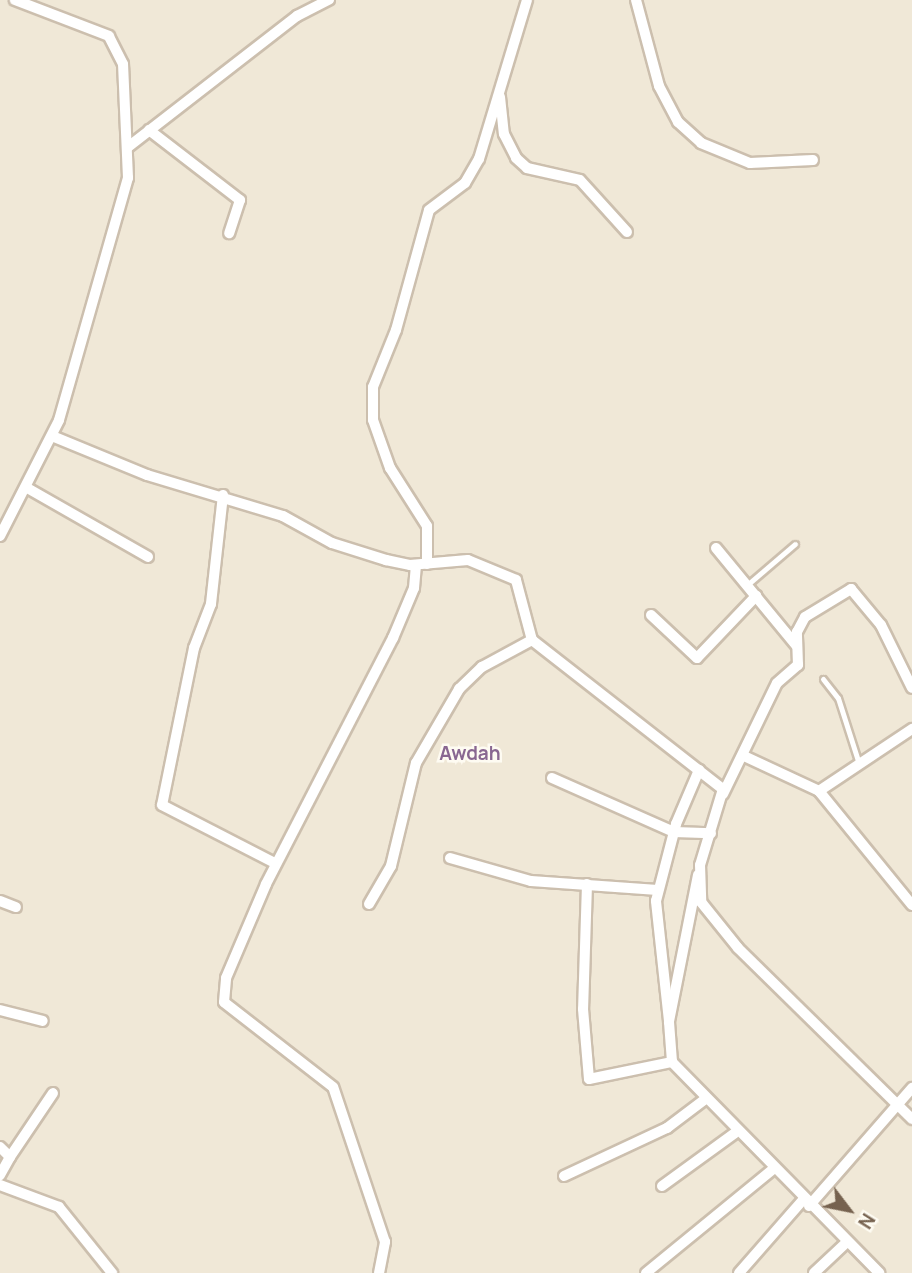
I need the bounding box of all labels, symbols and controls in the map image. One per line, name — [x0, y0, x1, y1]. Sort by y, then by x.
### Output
district label: Awdah — [439, 743, 501, 765]
north arrow — [814, 1175, 884, 1245]
text: N — [852, 1208, 881, 1234]

